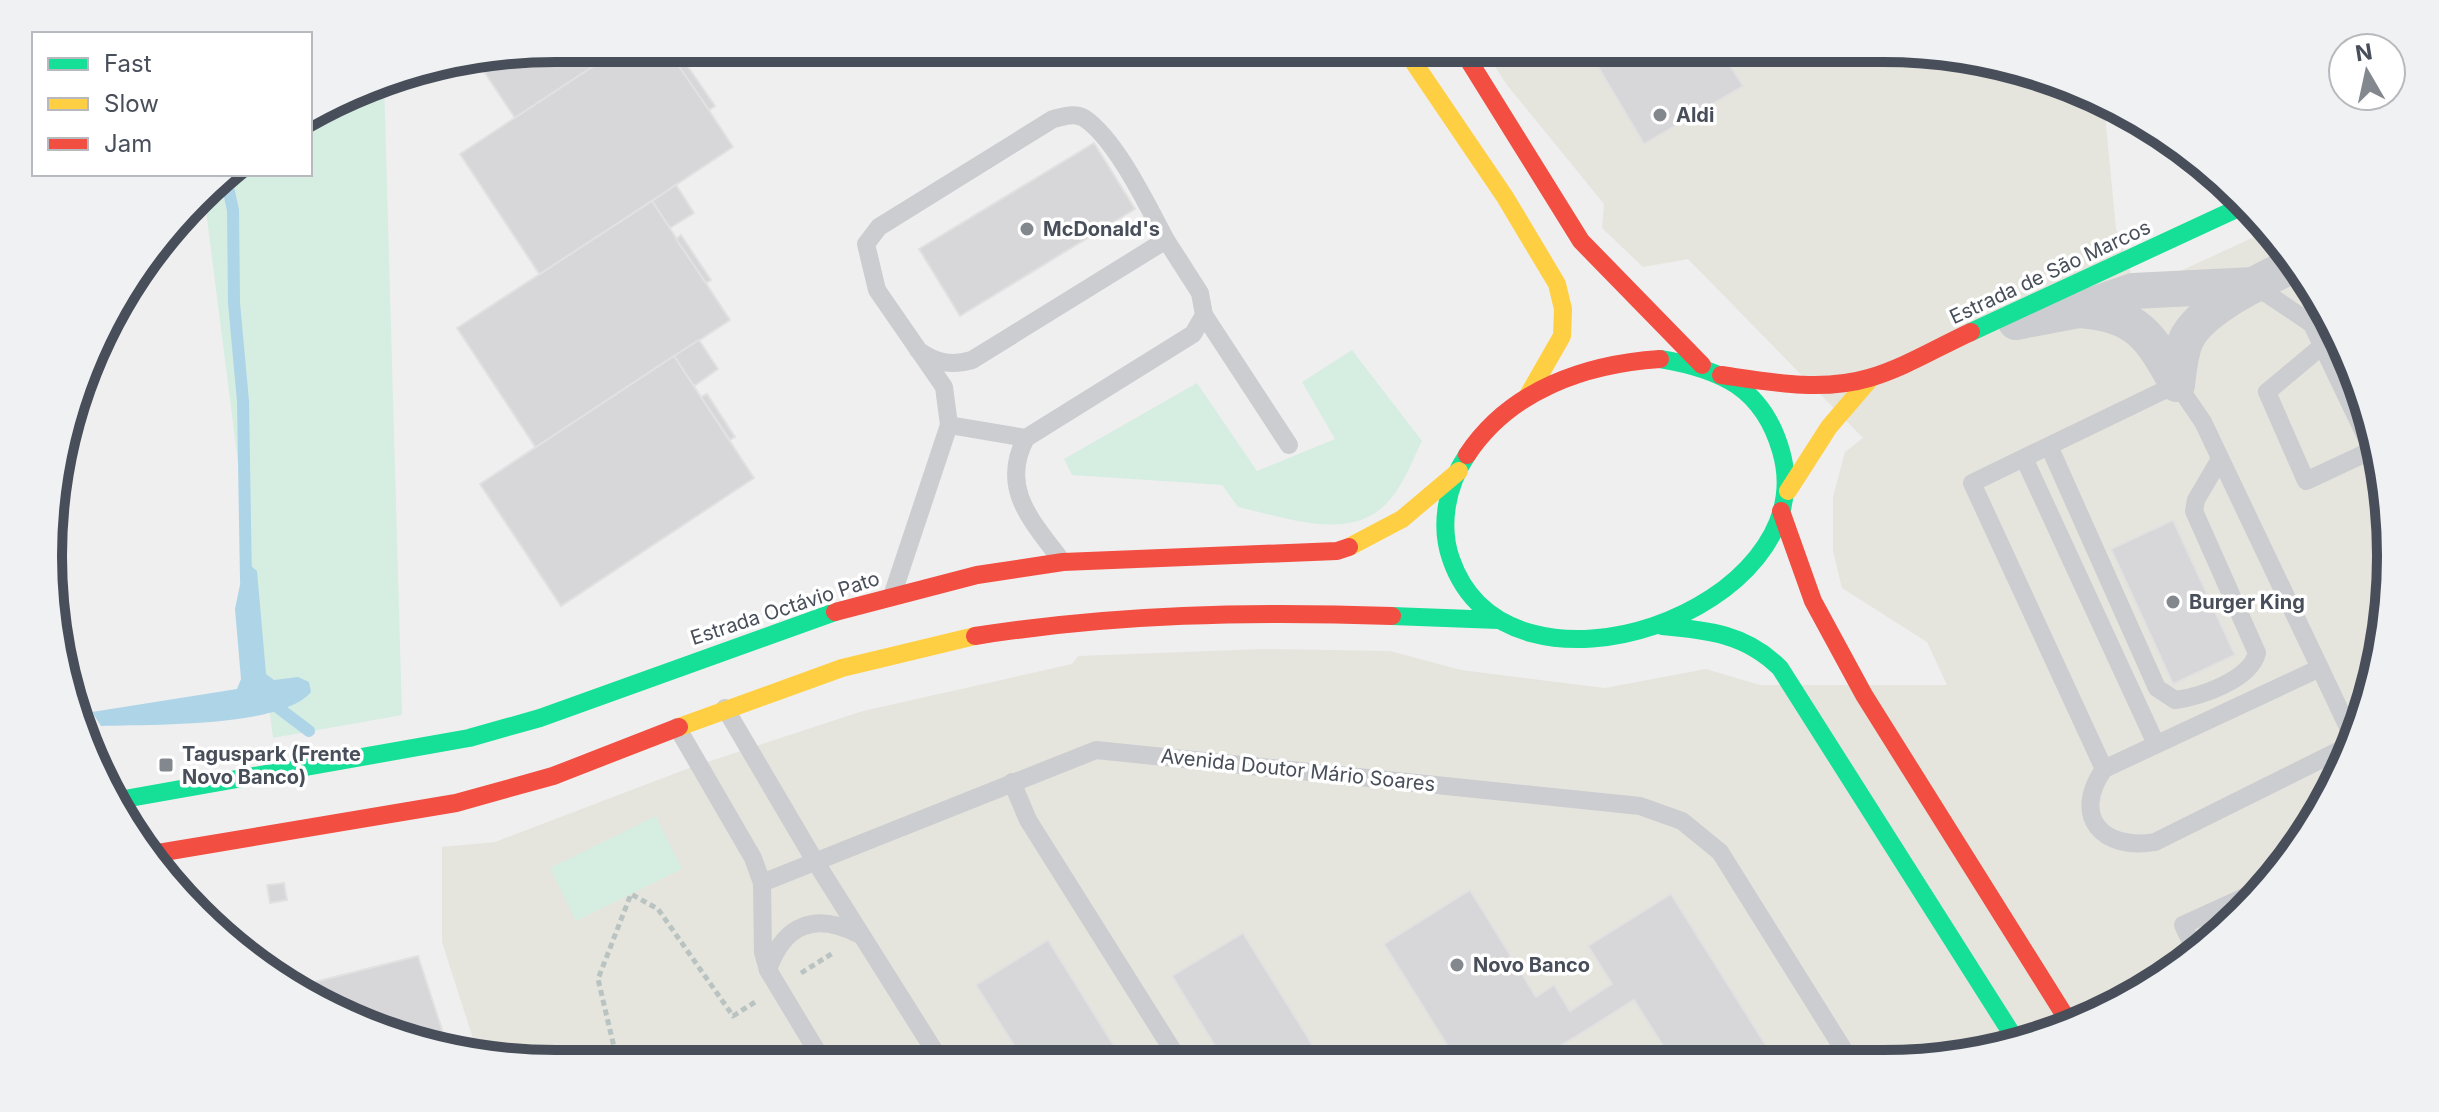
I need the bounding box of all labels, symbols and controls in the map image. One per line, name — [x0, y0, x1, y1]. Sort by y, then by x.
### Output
legend — [32, 32, 312, 176]
north arrow — [2327, 32, 2407, 112]
text: N — [2354, 38, 2374, 66]
text: Fast — [104, 49, 152, 78]
text: Slow — [104, 89, 159, 118]
place label: Aldi — [1676, 103, 1714, 127]
marker: Aldi — [1651, 106, 1669, 124]
text: Jam — [104, 129, 152, 158]
street label: Estrada de São Marcos — [1946, 215, 2154, 329]
place label: McDonald's — [1043, 217, 1160, 241]
marker: McDonald's — [1018, 220, 1036, 238]
street label: Estrada Octávio Pato — [687, 566, 883, 650]
place label: Burger King — [2189, 590, 2305, 614]
marker: Burger King — [2164, 593, 2182, 611]
place label: Taguspark (Frente Novo Banco) — [182, 742, 361, 789]
street label: Avenida Doutor Mário Soares — [1160, 744, 1436, 796]
marker: Taguspark (Frente Novo Banco) — [157, 756, 175, 774]
place label: Novo Banco — [1473, 953, 1590, 977]
marker: Novo Banco — [1448, 956, 1466, 974]

